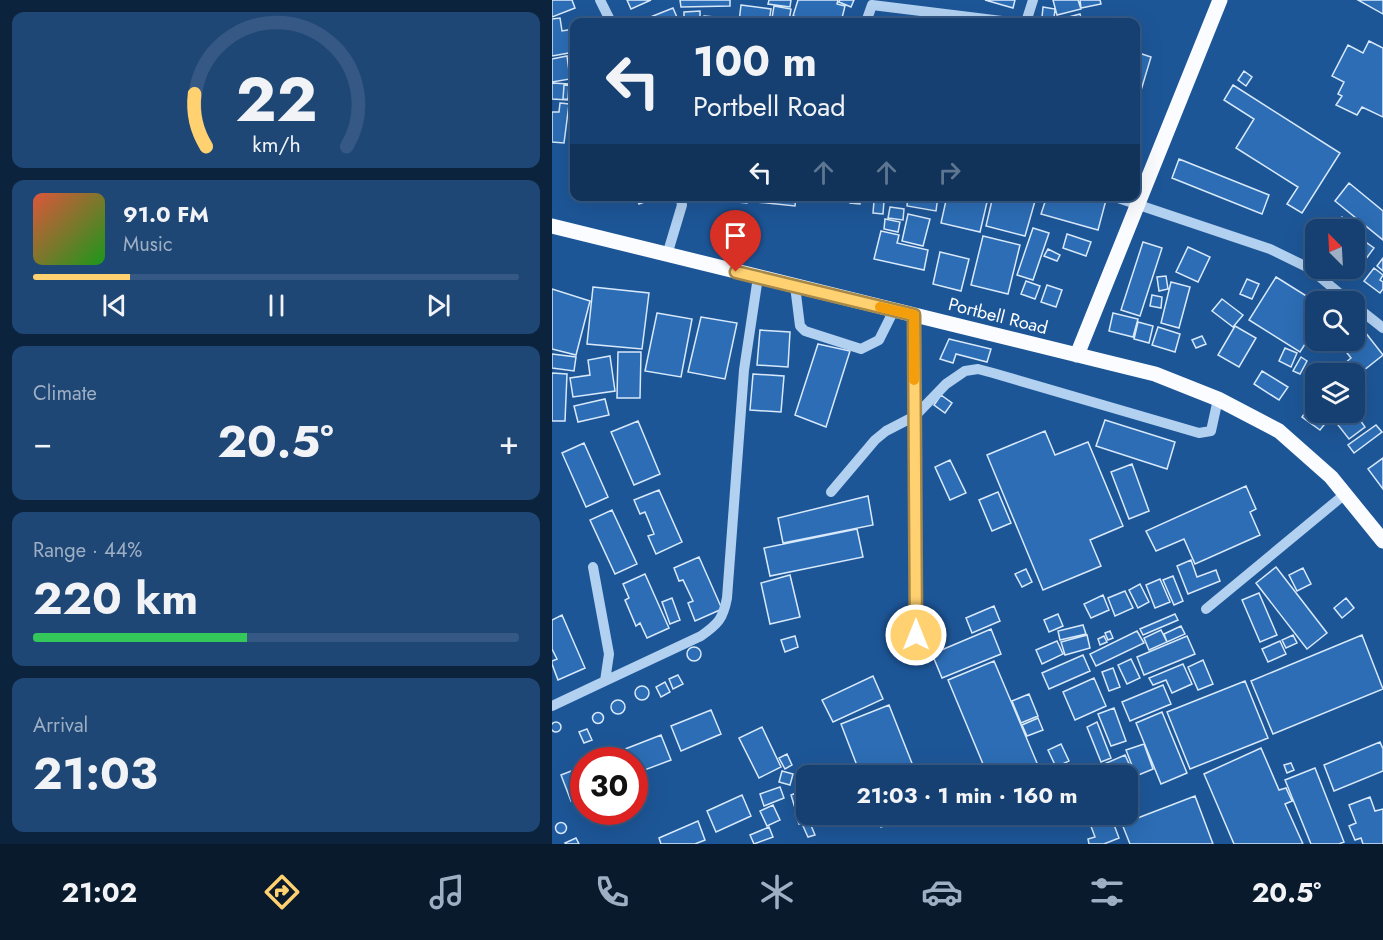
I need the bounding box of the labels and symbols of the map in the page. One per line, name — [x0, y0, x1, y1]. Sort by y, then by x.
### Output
pin — [710, 210, 761, 272]
north arrow — [1305, 219, 1365, 279]
street label: Portbell Road — [946, 291, 1050, 341]
position arrow — [884, 603, 948, 667]
speed limit sign: 30 — [570, 747, 648, 825]

